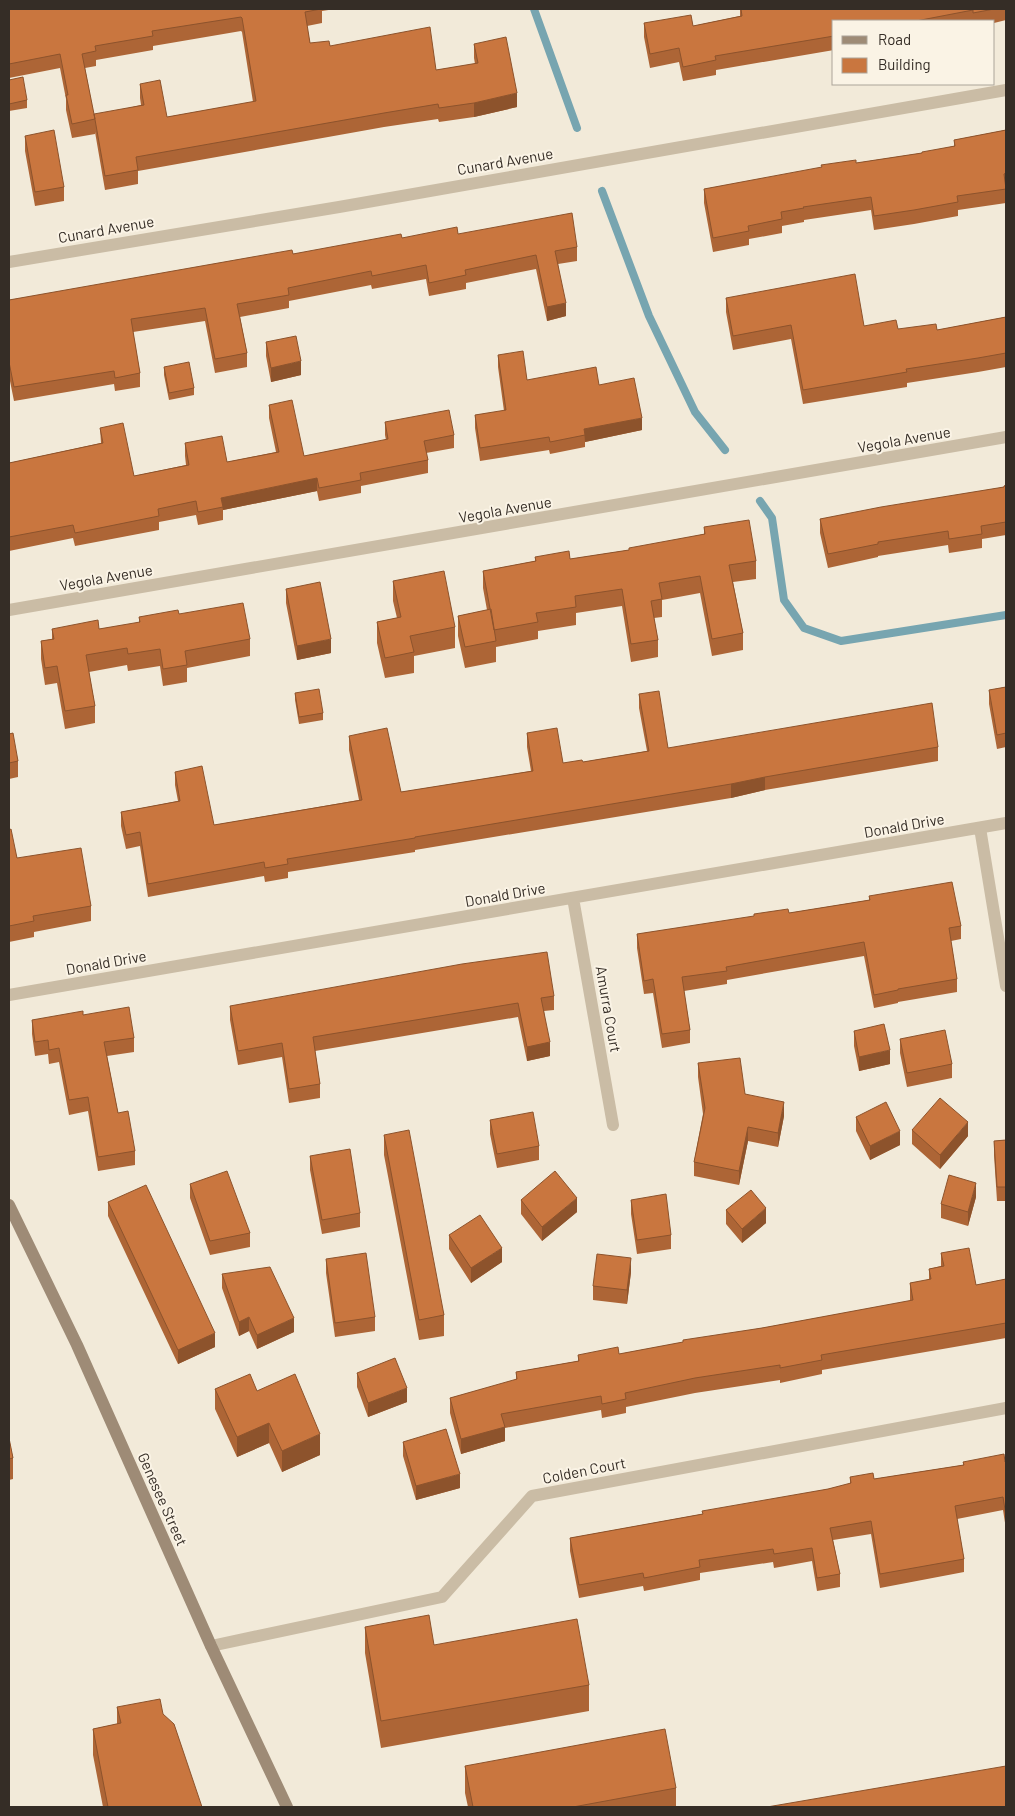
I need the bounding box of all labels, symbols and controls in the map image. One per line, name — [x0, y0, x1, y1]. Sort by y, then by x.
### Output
legend — [832, 20, 995, 85]
text: Road — [878, 30, 911, 48]
text: Building — [878, 55, 931, 73]
street label: Cunard Avenue — [456, 144, 554, 178]
street label: Cunard Avenue — [57, 212, 155, 246]
street label: Vegola Avenue — [856, 422, 952, 456]
street label: Vegola Avenue — [457, 492, 553, 526]
street label: Vegola Avenue — [58, 560, 154, 594]
street label: Donald Drive — [862, 809, 946, 841]
street label: Donald Drive — [463, 878, 547, 910]
street label: Donald Drive — [64, 946, 148, 978]
street label: Amurra Court — [593, 964, 625, 1054]
street label: Genesee Street — [134, 1450, 192, 1548]
street label: Colden Court — [541, 1453, 627, 1487]

